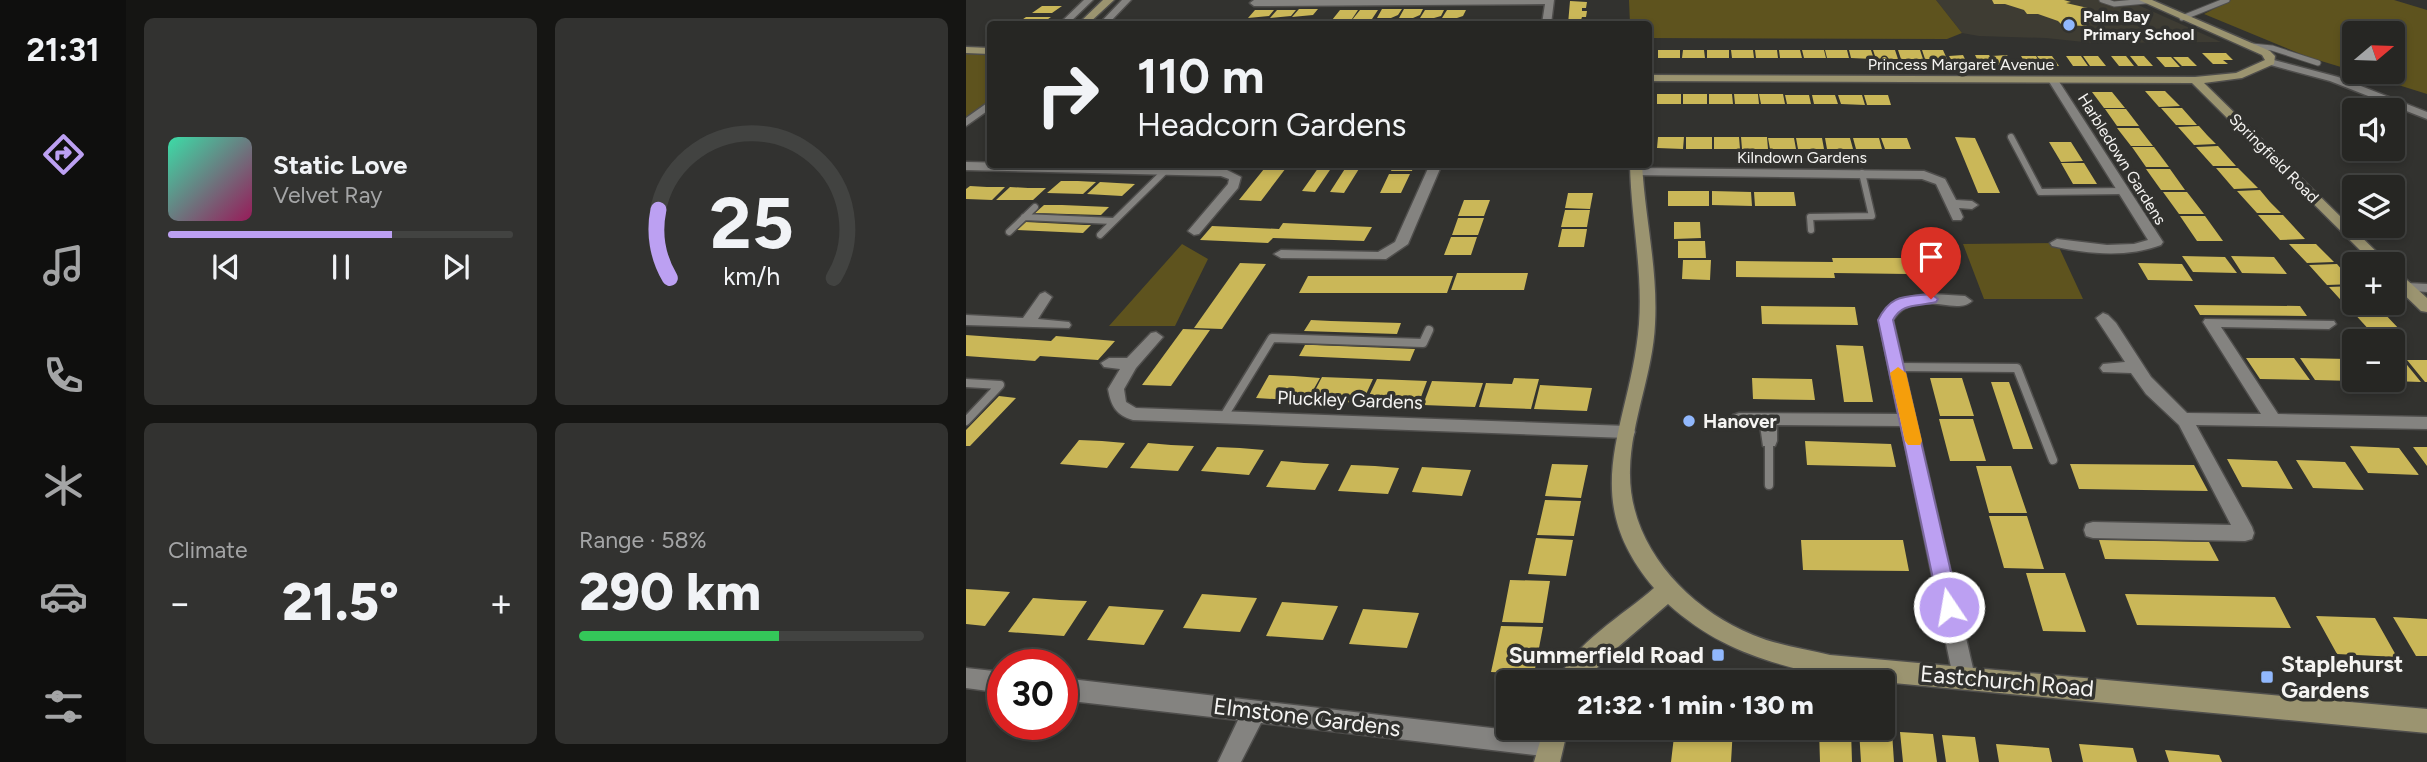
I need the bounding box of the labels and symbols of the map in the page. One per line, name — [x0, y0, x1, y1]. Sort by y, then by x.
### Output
place label: Palm Bay Primary School — [2083, 7, 2195, 44]
marker: Palm Bay Primary School — [2061, 17, 2077, 33]
north arrow — [2342, 21, 2404, 84]
street label: Princess Margaret Avenue — [1868, 55, 2054, 74]
street label: Harbledown Gardens — [2074, 90, 2170, 228]
street label: Springfield Road — [2225, 109, 2323, 207]
street label: Kilndown Gardens — [1737, 148, 1867, 167]
pin — [1901, 227, 1961, 299]
street label: Pluckley Gardens — [1277, 386, 1423, 414]
place label: Hanover — [1703, 410, 1777, 433]
marker: Hanover — [1681, 413, 1697, 429]
position arrow — [1912, 570, 1986, 644]
place label: Summerfield Road — [1509, 641, 1704, 669]
marker: Summerfield Road — [1710, 647, 1726, 663]
speed limit sign: 30 — [987, 649, 1078, 740]
place label: Staplehurst Gardens — [2281, 650, 2403, 704]
street label: Eastchurch Road — [1919, 659, 2095, 703]
marker: Staplehurst Gardens — [2259, 669, 2275, 685]
street label: Elmstone Gardens — [1212, 692, 1402, 742]

